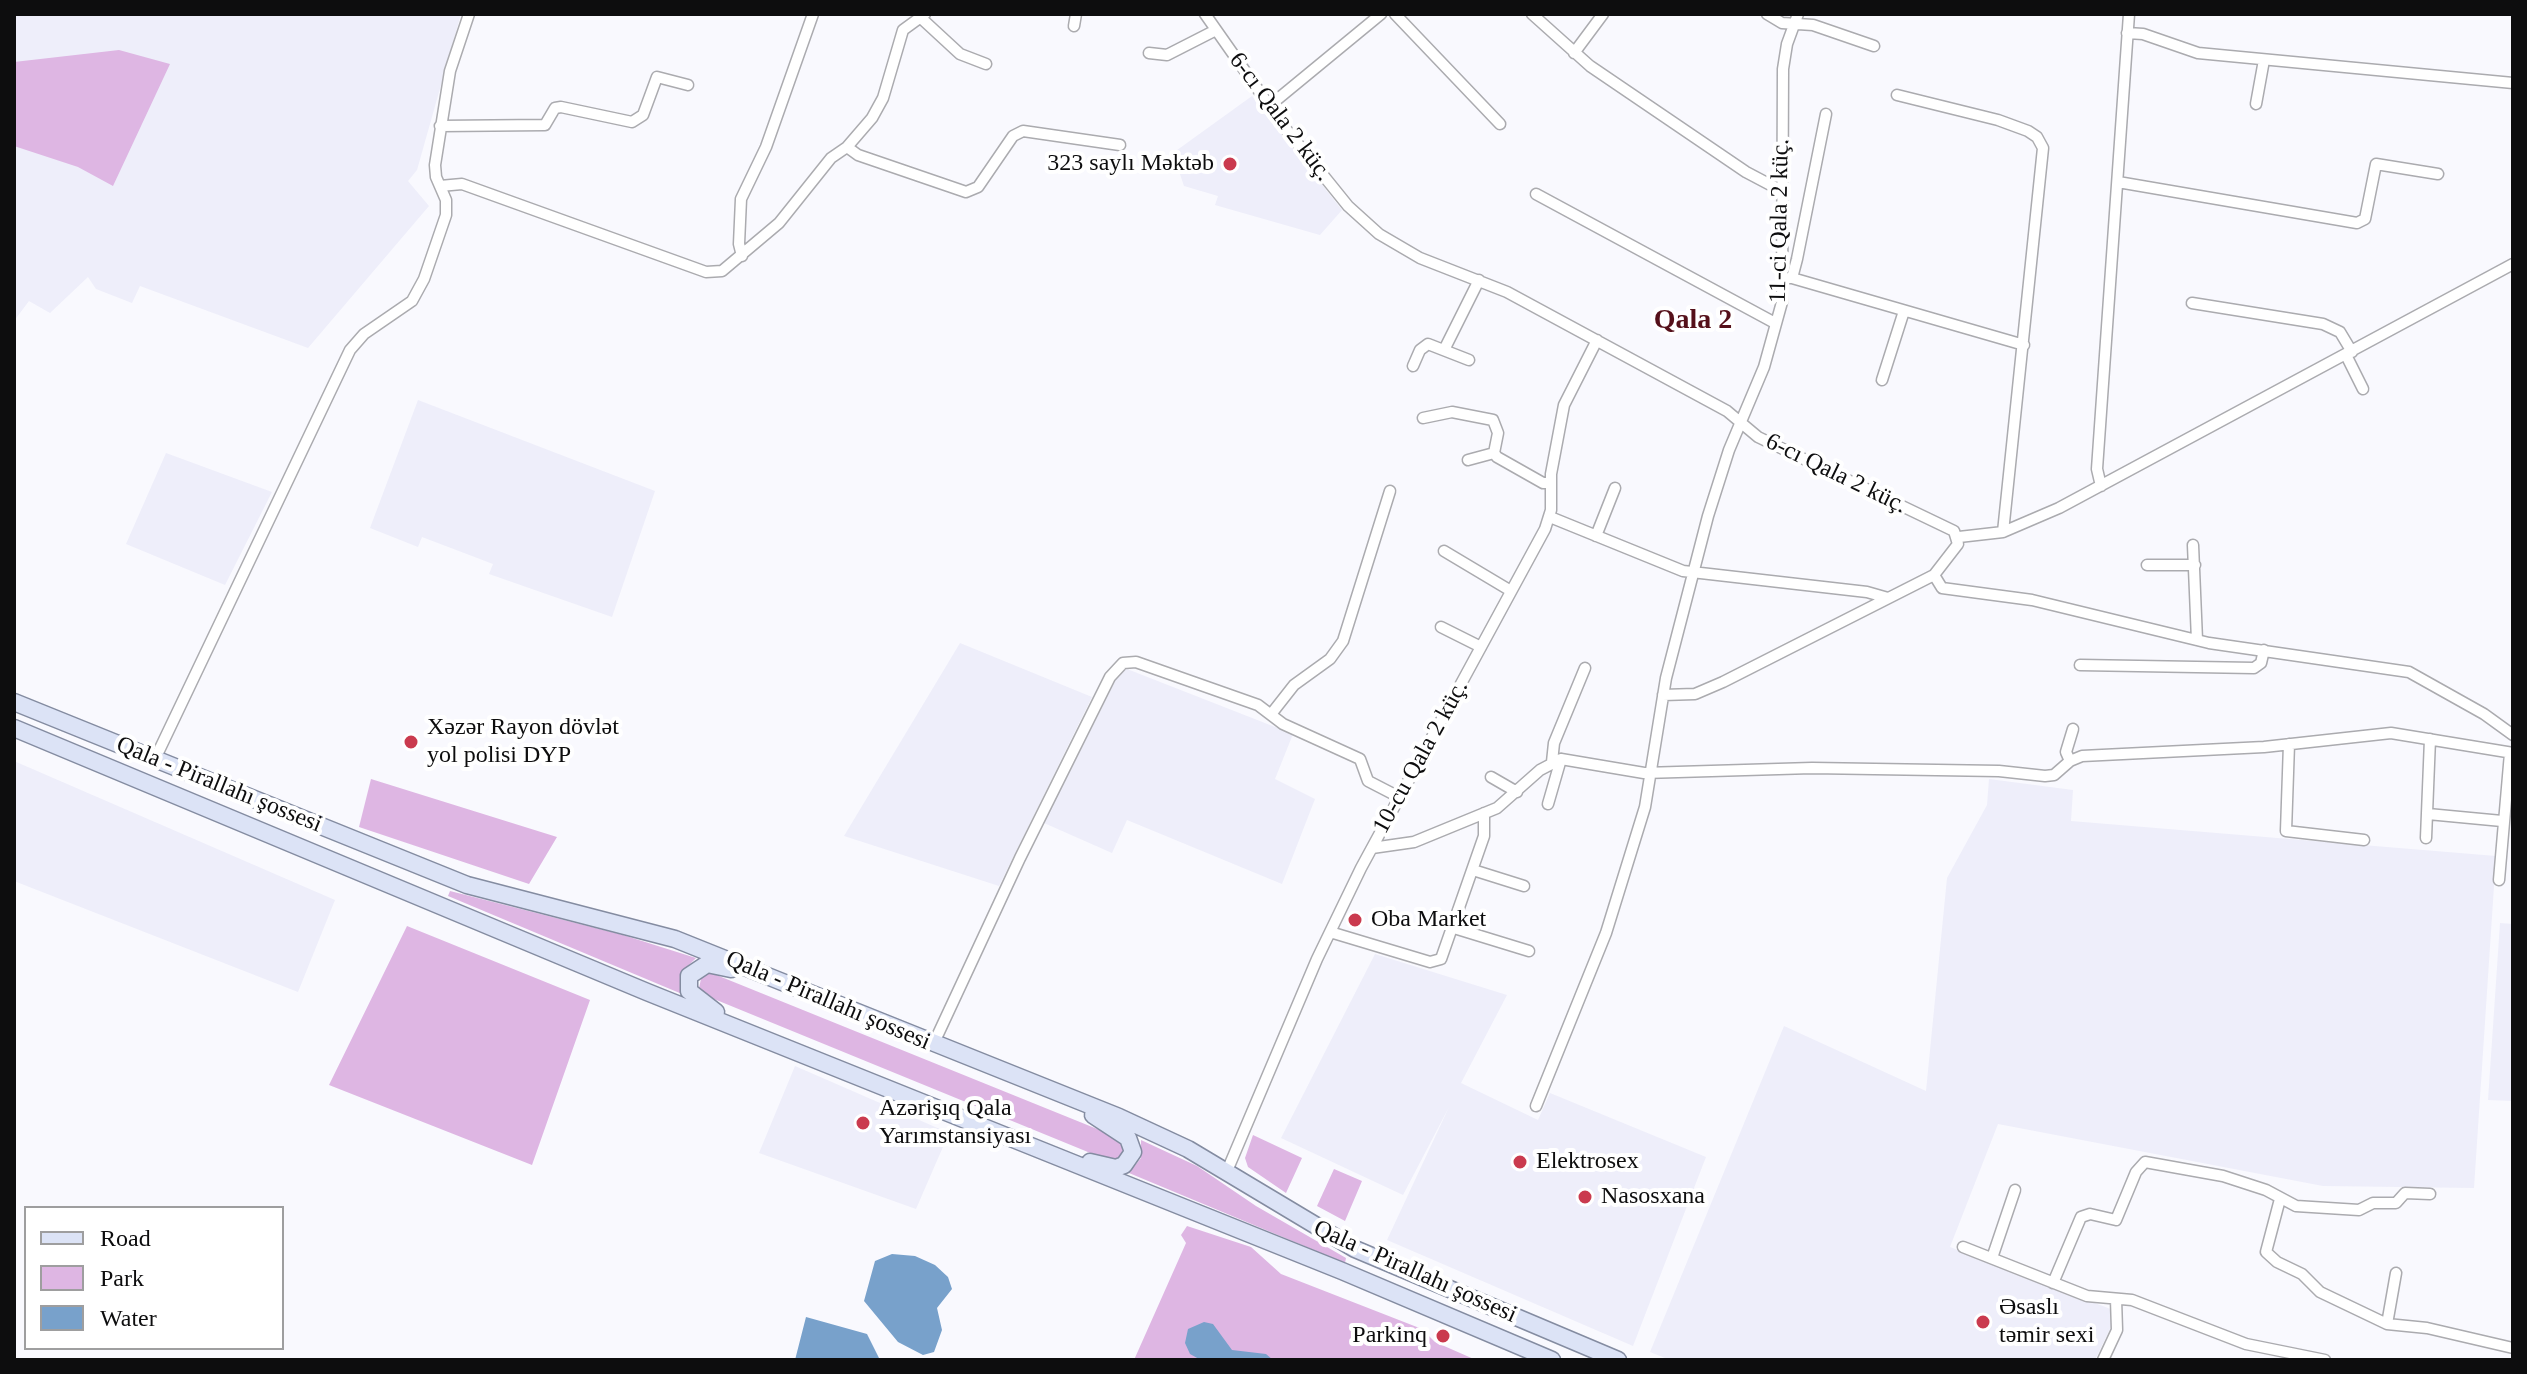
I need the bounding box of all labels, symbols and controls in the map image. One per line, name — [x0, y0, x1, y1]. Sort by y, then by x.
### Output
street label: 6-cı Qala 2 küç. — [1222, 47, 1338, 187]
street label: 11-ci Qala 2 küç. — [1764, 139, 1796, 303]
place label: 323 saylı Məktəb — [1047, 150, 1214, 178]
marker: 323 saylı Məktəb — [1221, 155, 1239, 173]
district label: Qala 2 — [1654, 304, 1732, 338]
street label: 6-cı Qala 2 küç. — [1761, 427, 1911, 521]
street label: 10-cu Qala 2 küç. — [1367, 675, 1475, 839]
place label: Xəzər Rayon dövlət yol polisi DYP — [427, 714, 619, 770]
street label: Qala - Pirallahı şossesi — [112, 731, 326, 839]
marker: Xəzər Rayon dövlət yol polisi DYP — [402, 733, 420, 751]
place label: Oba Market — [1371, 906, 1486, 934]
marker: Oba Market — [1346, 911, 1364, 929]
street label: Qala - Pirallahı şossesi — [721, 945, 935, 1057]
place label: Azərişıq Qala Yarımstansiyası — [879, 1095, 1031, 1151]
marker: Azərişıq Qala Yarımstansiyası — [854, 1114, 872, 1132]
place label: Elektrosex — [1536, 1148, 1639, 1176]
marker: Elektrosex — [1511, 1153, 1529, 1171]
place label: Nasosxana — [1601, 1183, 1705, 1211]
marker: Nasosxana — [1576, 1188, 1594, 1206]
legend — [24, 1206, 284, 1350]
street label: Qala - Pirallahı şossesi — [1309, 1214, 1521, 1330]
text: Road — [100, 1225, 151, 1251]
text: Park — [100, 1265, 144, 1291]
place label: Əsaslı təmir sexi — [1999, 1294, 2094, 1350]
text: Water — [100, 1305, 157, 1331]
marker: Əsaslı təmir sexi — [1974, 1313, 1992, 1331]
place label: Parkinq — [1352, 1322, 1427, 1350]
marker: Parkinq — [1434, 1327, 1452, 1345]

